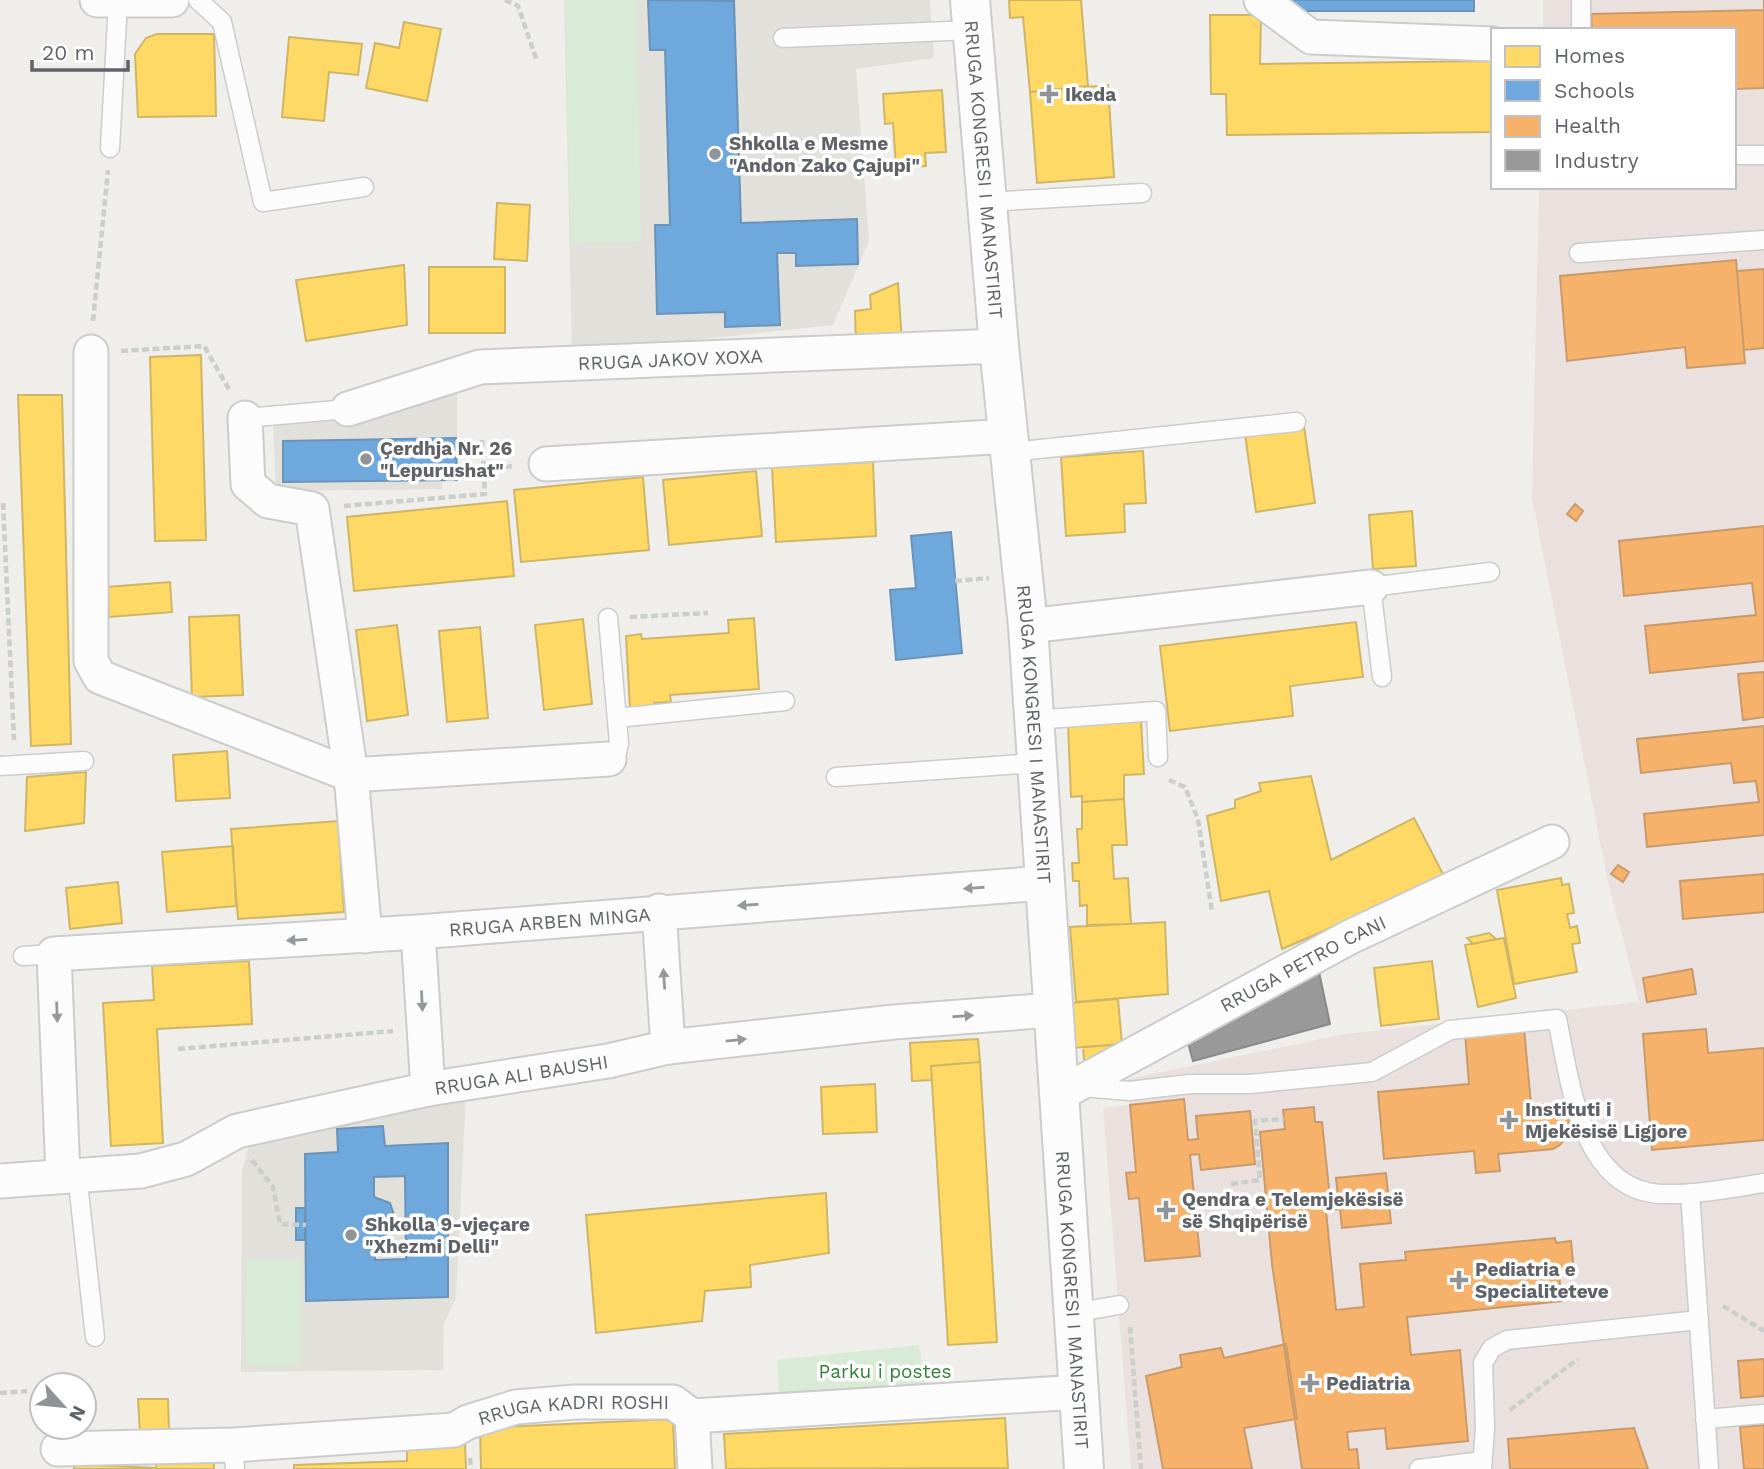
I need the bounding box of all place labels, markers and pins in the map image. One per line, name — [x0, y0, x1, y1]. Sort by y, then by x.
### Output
place label: Ikeda — [1065, 83, 1116, 106]
marker: Ikeda — [1039, 84, 1059, 104]
place label: Shkolla e Mesme "Andon Zako Çajupi" — [729, 132, 920, 177]
marker: Shkolla e Mesme "Andon Zako Çajupi" — [707, 146, 723, 162]
place label: Çerdhja Nr. 26 "Lepurushat" — [380, 437, 513, 482]
marker: Çerdhja Nr. 26 "Lepurushat" — [358, 451, 374, 467]
place label: Instituti i Mjekësisë Ligjore — [1525, 1098, 1687, 1143]
marker: Instituti i Mjekësisë Ligjore — [1499, 1110, 1519, 1130]
place label: Qendra e Telemjekësisë së Shqipërisë — [1182, 1188, 1403, 1233]
marker: Qendra e Telemjekësisë së Shqipërisë — [1156, 1200, 1176, 1220]
place label: Shkolla 9-vjeçare "Xhezmi Delli" — [365, 1213, 530, 1258]
marker: Shkolla 9-vjeçare "Xhezmi Delli" — [343, 1227, 359, 1243]
place label: Pediatria e Specialiteteve — [1475, 1258, 1609, 1303]
marker: Pediatria e Specialiteteve — [1449, 1270, 1469, 1290]
place label: Pediatria — [1326, 1372, 1410, 1395]
marker: Pediatria — [1300, 1373, 1320, 1393]

